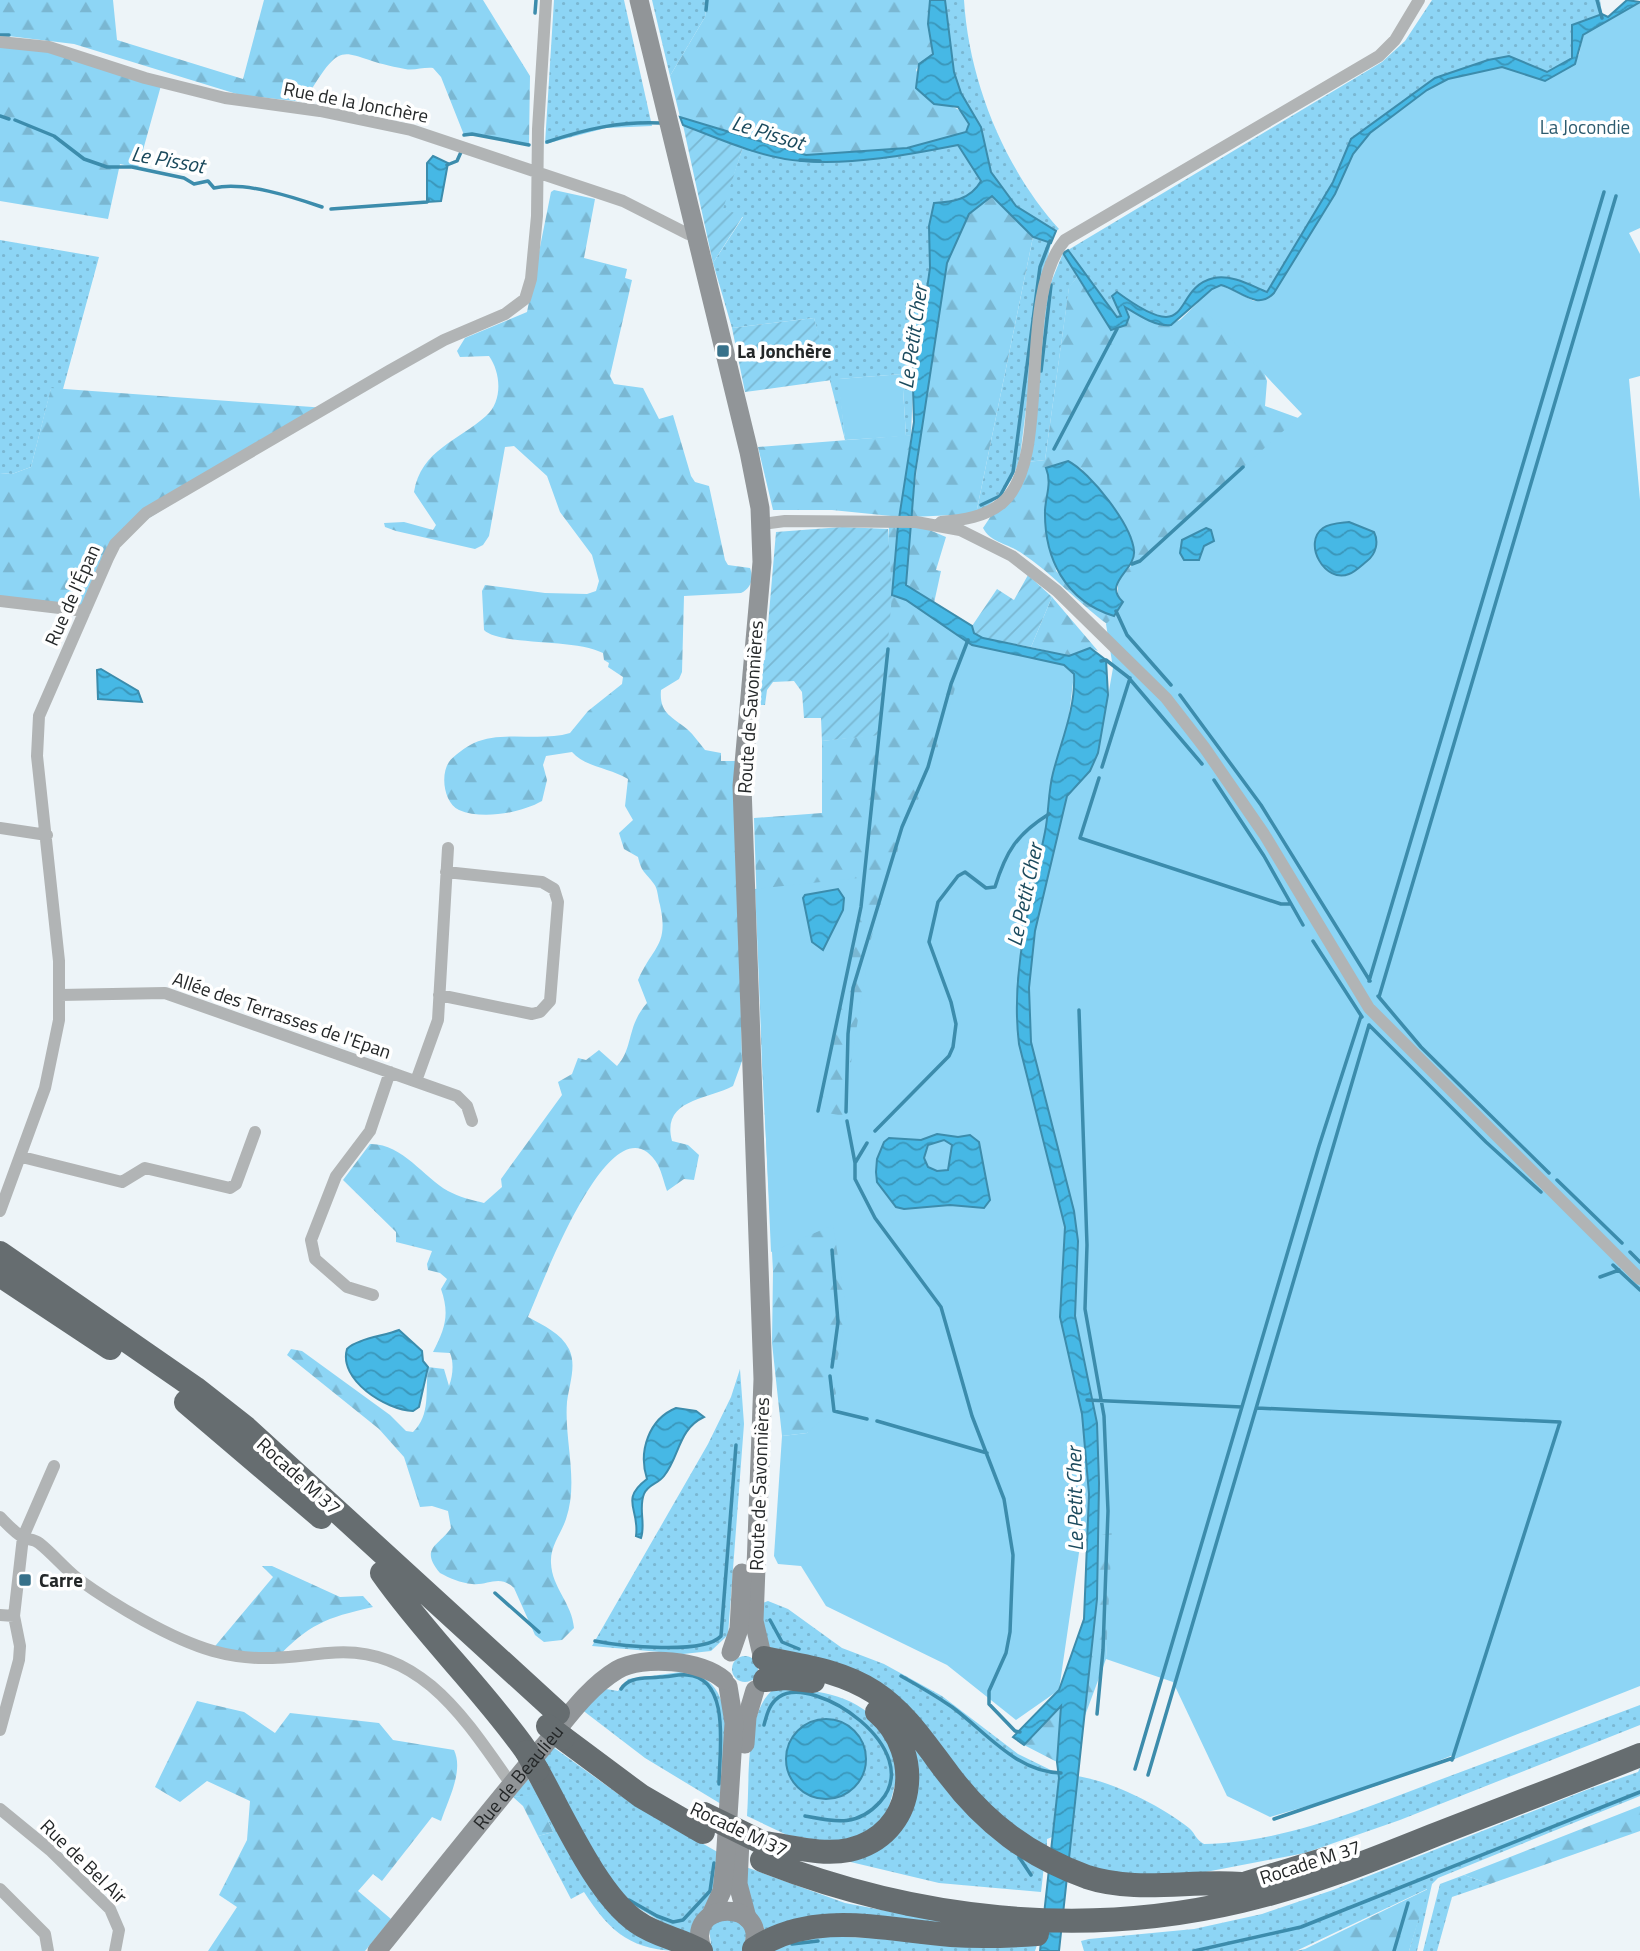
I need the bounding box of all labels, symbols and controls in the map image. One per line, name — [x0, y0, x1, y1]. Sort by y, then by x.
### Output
street label: Rue de la Jonchère — [281, 73, 431, 130]
water label: Le Pissot — [728, 106, 811, 159]
park label: La Jocondie — [1540, 112, 1630, 141]
water label: Le Pissot — [129, 137, 210, 182]
water label: Le Petit Cher — [889, 281, 935, 391]
place label: La Jonchère — [737, 336, 832, 365]
marker: La Jonchère — [715, 343, 731, 359]
street label: Rue de l'Épan — [36, 540, 107, 650]
street label: Route de Savonnières — [729, 619, 770, 795]
water label: Le Petit Cher — [998, 838, 1051, 949]
street label: Allée des Terrasses de l'Epan — [169, 963, 395, 1066]
street label: Route de Savonnières — [741, 1397, 776, 1571]
street label: Rocade M 37 — [251, 1430, 348, 1521]
water label: Le Petit Cher — [1057, 1444, 1091, 1551]
place label: Carre — [39, 1565, 83, 1594]
marker: Carre — [17, 1572, 33, 1588]
street label: Rue de Beaulieu — [465, 1718, 570, 1835]
street label: Rocade M 37 — [686, 1793, 793, 1864]
street label: Rue de Bel Air — [34, 1812, 135, 1910]
street label: Rocade M 37 — [1256, 1832, 1364, 1891]

